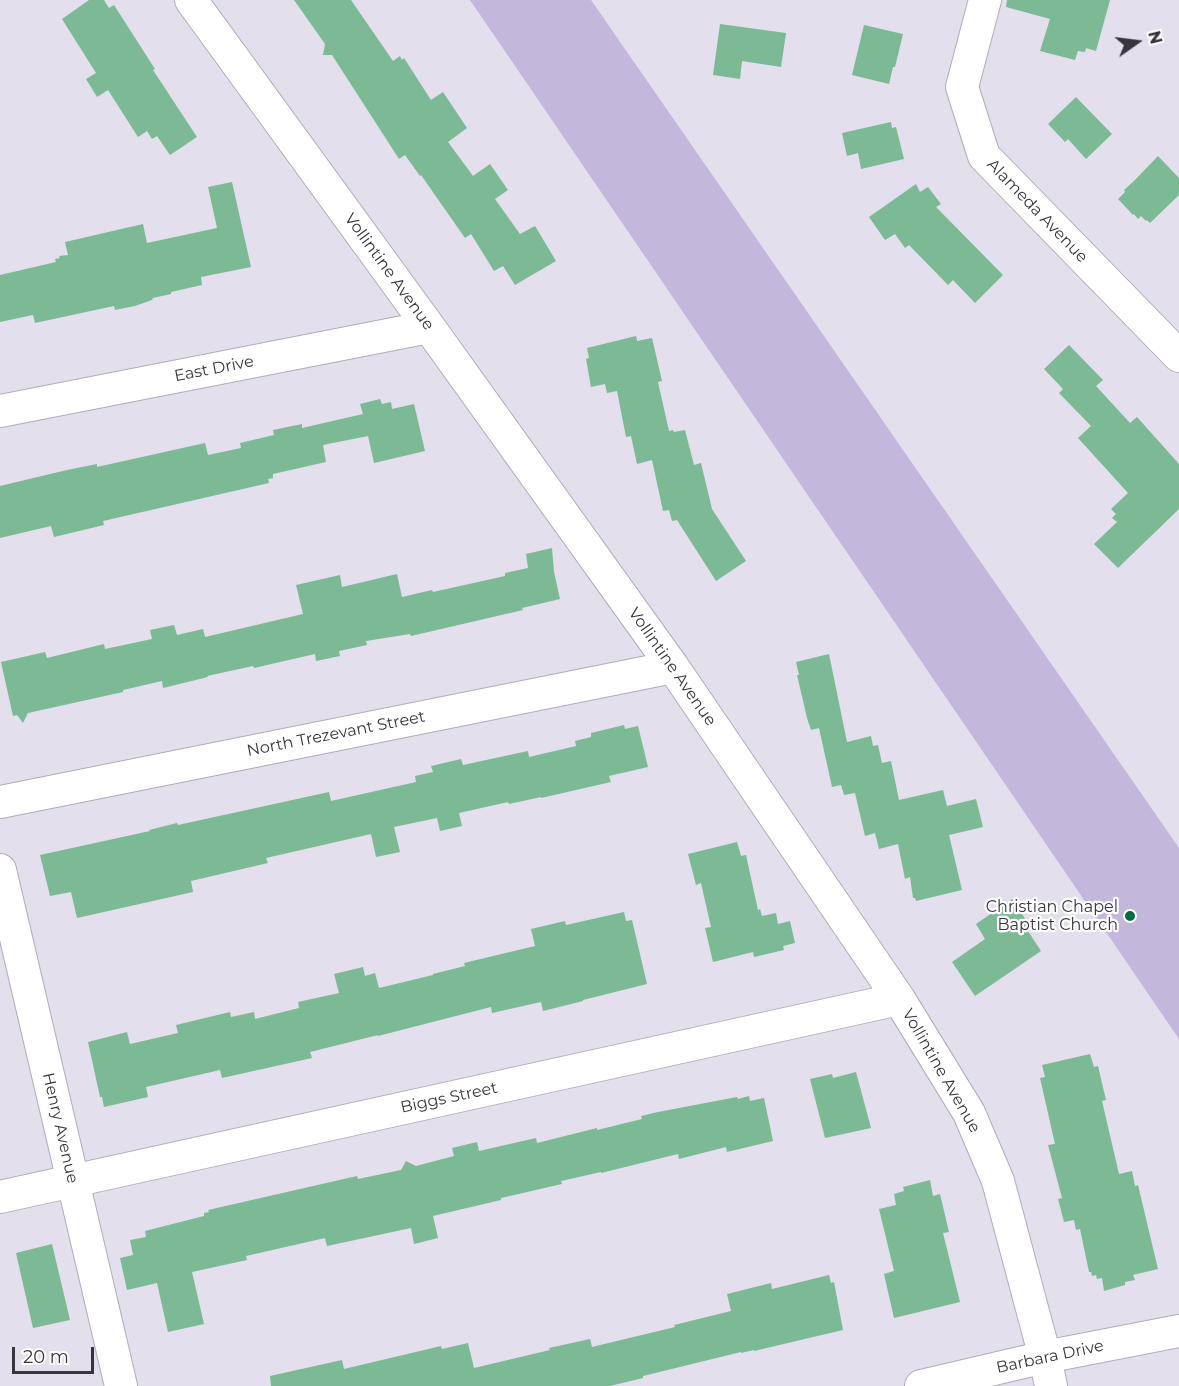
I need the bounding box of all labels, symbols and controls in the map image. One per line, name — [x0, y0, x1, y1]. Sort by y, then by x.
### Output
north arrow — [1107, 12, 1167, 72]
text: N — [1144, 29, 1166, 46]
street label: Alameda Avenue — [983, 155, 1091, 267]
street label: Vollintine Avenue — [340, 210, 438, 334]
street label: East Drive — [173, 352, 255, 386]
street label: Vollintine Avenue — [624, 604, 720, 730]
street label: North Trezevant Street — [245, 707, 427, 761]
place label: Christian Chapel Baptist Church — [986, 897, 1118, 935]
marker: Christian Chapel Baptist Church — [1123, 909, 1137, 923]
street label: Vollintine Avenue — [898, 1006, 984, 1136]
street label: Henry Avenue — [38, 1071, 82, 1185]
street label: Biggs Street — [399, 1078, 499, 1118]
scale bar — [15, 1335, 98, 1373]
street label: Barbara Drive — [995, 1336, 1105, 1378]
text: 20 m — [23, 1346, 69, 1368]

